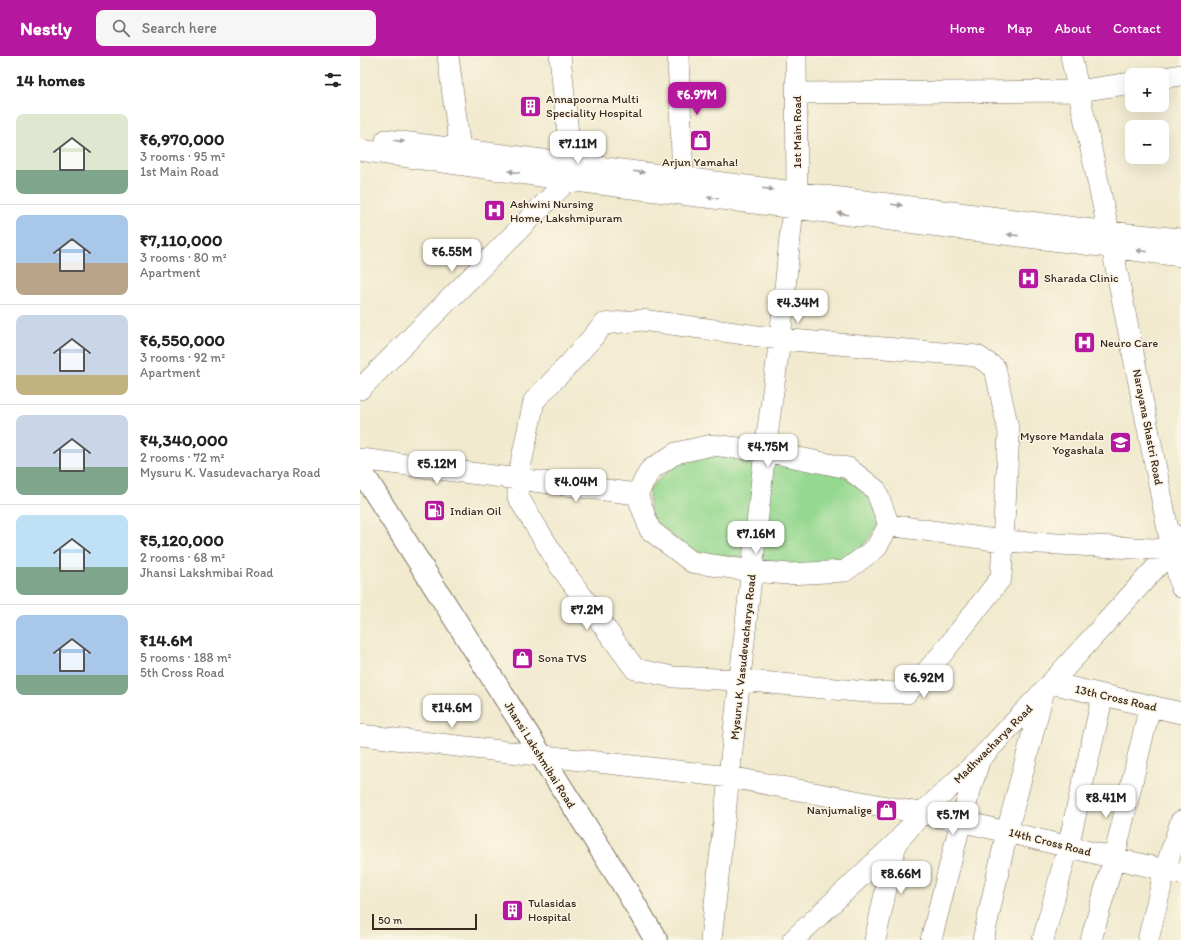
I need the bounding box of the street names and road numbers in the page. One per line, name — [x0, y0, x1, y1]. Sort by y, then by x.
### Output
street label: 1st Main Road — [790, 95, 804, 168]
street label: Narayana Shastri Road — [1130, 368, 1166, 487]
street label: Mysuru K. Vasudevacharya Road — [727, 573, 759, 741]
street label: 13th Cross Road — [1074, 682, 1159, 714]
street label: Jhansi Lakshmibai Road — [501, 699, 579, 811]
street label: Madhwacharya Road — [951, 701, 1036, 786]
street label: 14th Cross Road — [1007, 825, 1093, 859]

